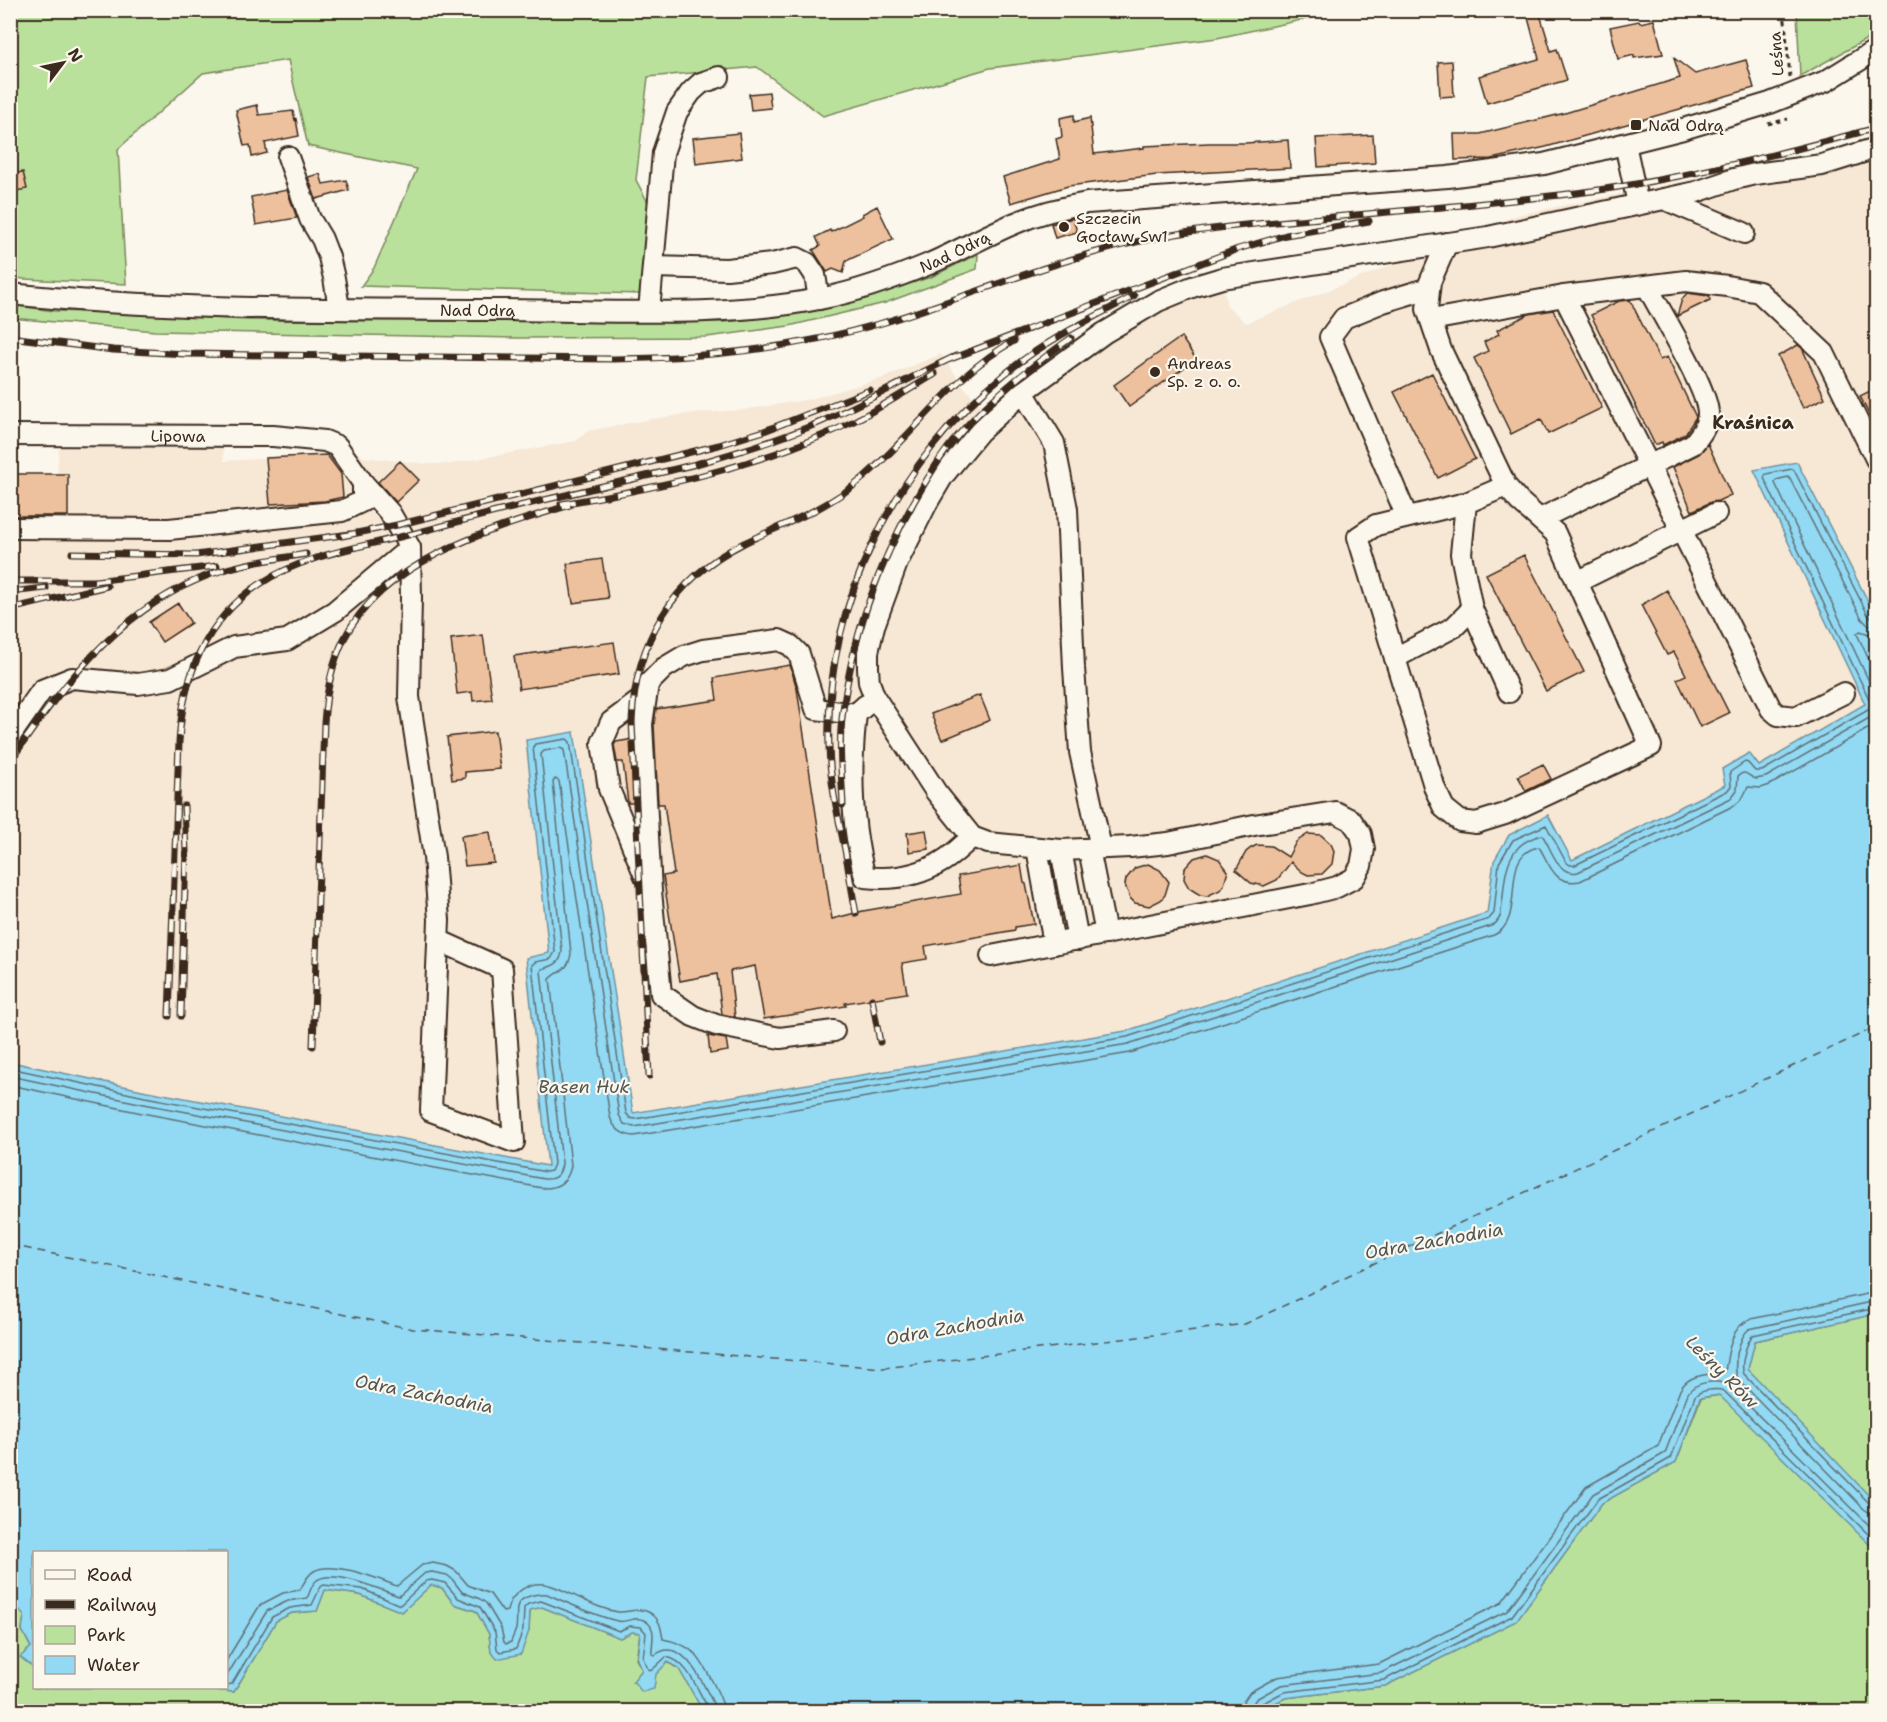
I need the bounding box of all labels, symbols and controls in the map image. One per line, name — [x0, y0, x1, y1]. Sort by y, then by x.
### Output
street label: Leśna — [1764, 31, 1789, 77]
north arrow — [33, 33, 93, 93]
text: N — [63, 44, 88, 66]
place label: Nad Odrą — [1648, 115, 1724, 136]
marker: Nad Odrą — [1629, 118, 1643, 132]
place label: Szczecin Gocław Sw1 — [1076, 208, 1168, 247]
marker: Szczecin Gocław Sw1 — [1057, 220, 1071, 234]
street label: Nad Odrą — [916, 226, 994, 278]
street label: Nad Odrą — [440, 300, 516, 321]
place label: Andreas Sp. z o. o. — [1167, 353, 1241, 392]
marker: Andreas Sp. z o. o. — [1148, 365, 1162, 379]
district label: Kraśnica — [1712, 411, 1794, 435]
street label: Lipowa — [150, 426, 206, 447]
water label: Basen Huk — [538, 1075, 630, 1099]
water label: Odra Zachodnia — [1363, 1217, 1505, 1265]
water label: Odra Zachodnia — [884, 1303, 1026, 1351]
water label: Leśny Rów — [1680, 1330, 1764, 1414]
water label: Odra Zachodnia — [353, 1369, 495, 1419]
legend — [33, 1551, 228, 1689]
text: Road — [87, 1563, 132, 1587]
text: Railway — [87, 1593, 157, 1617]
text: Park — [87, 1623, 126, 1647]
text: Water — [87, 1653, 140, 1677]

